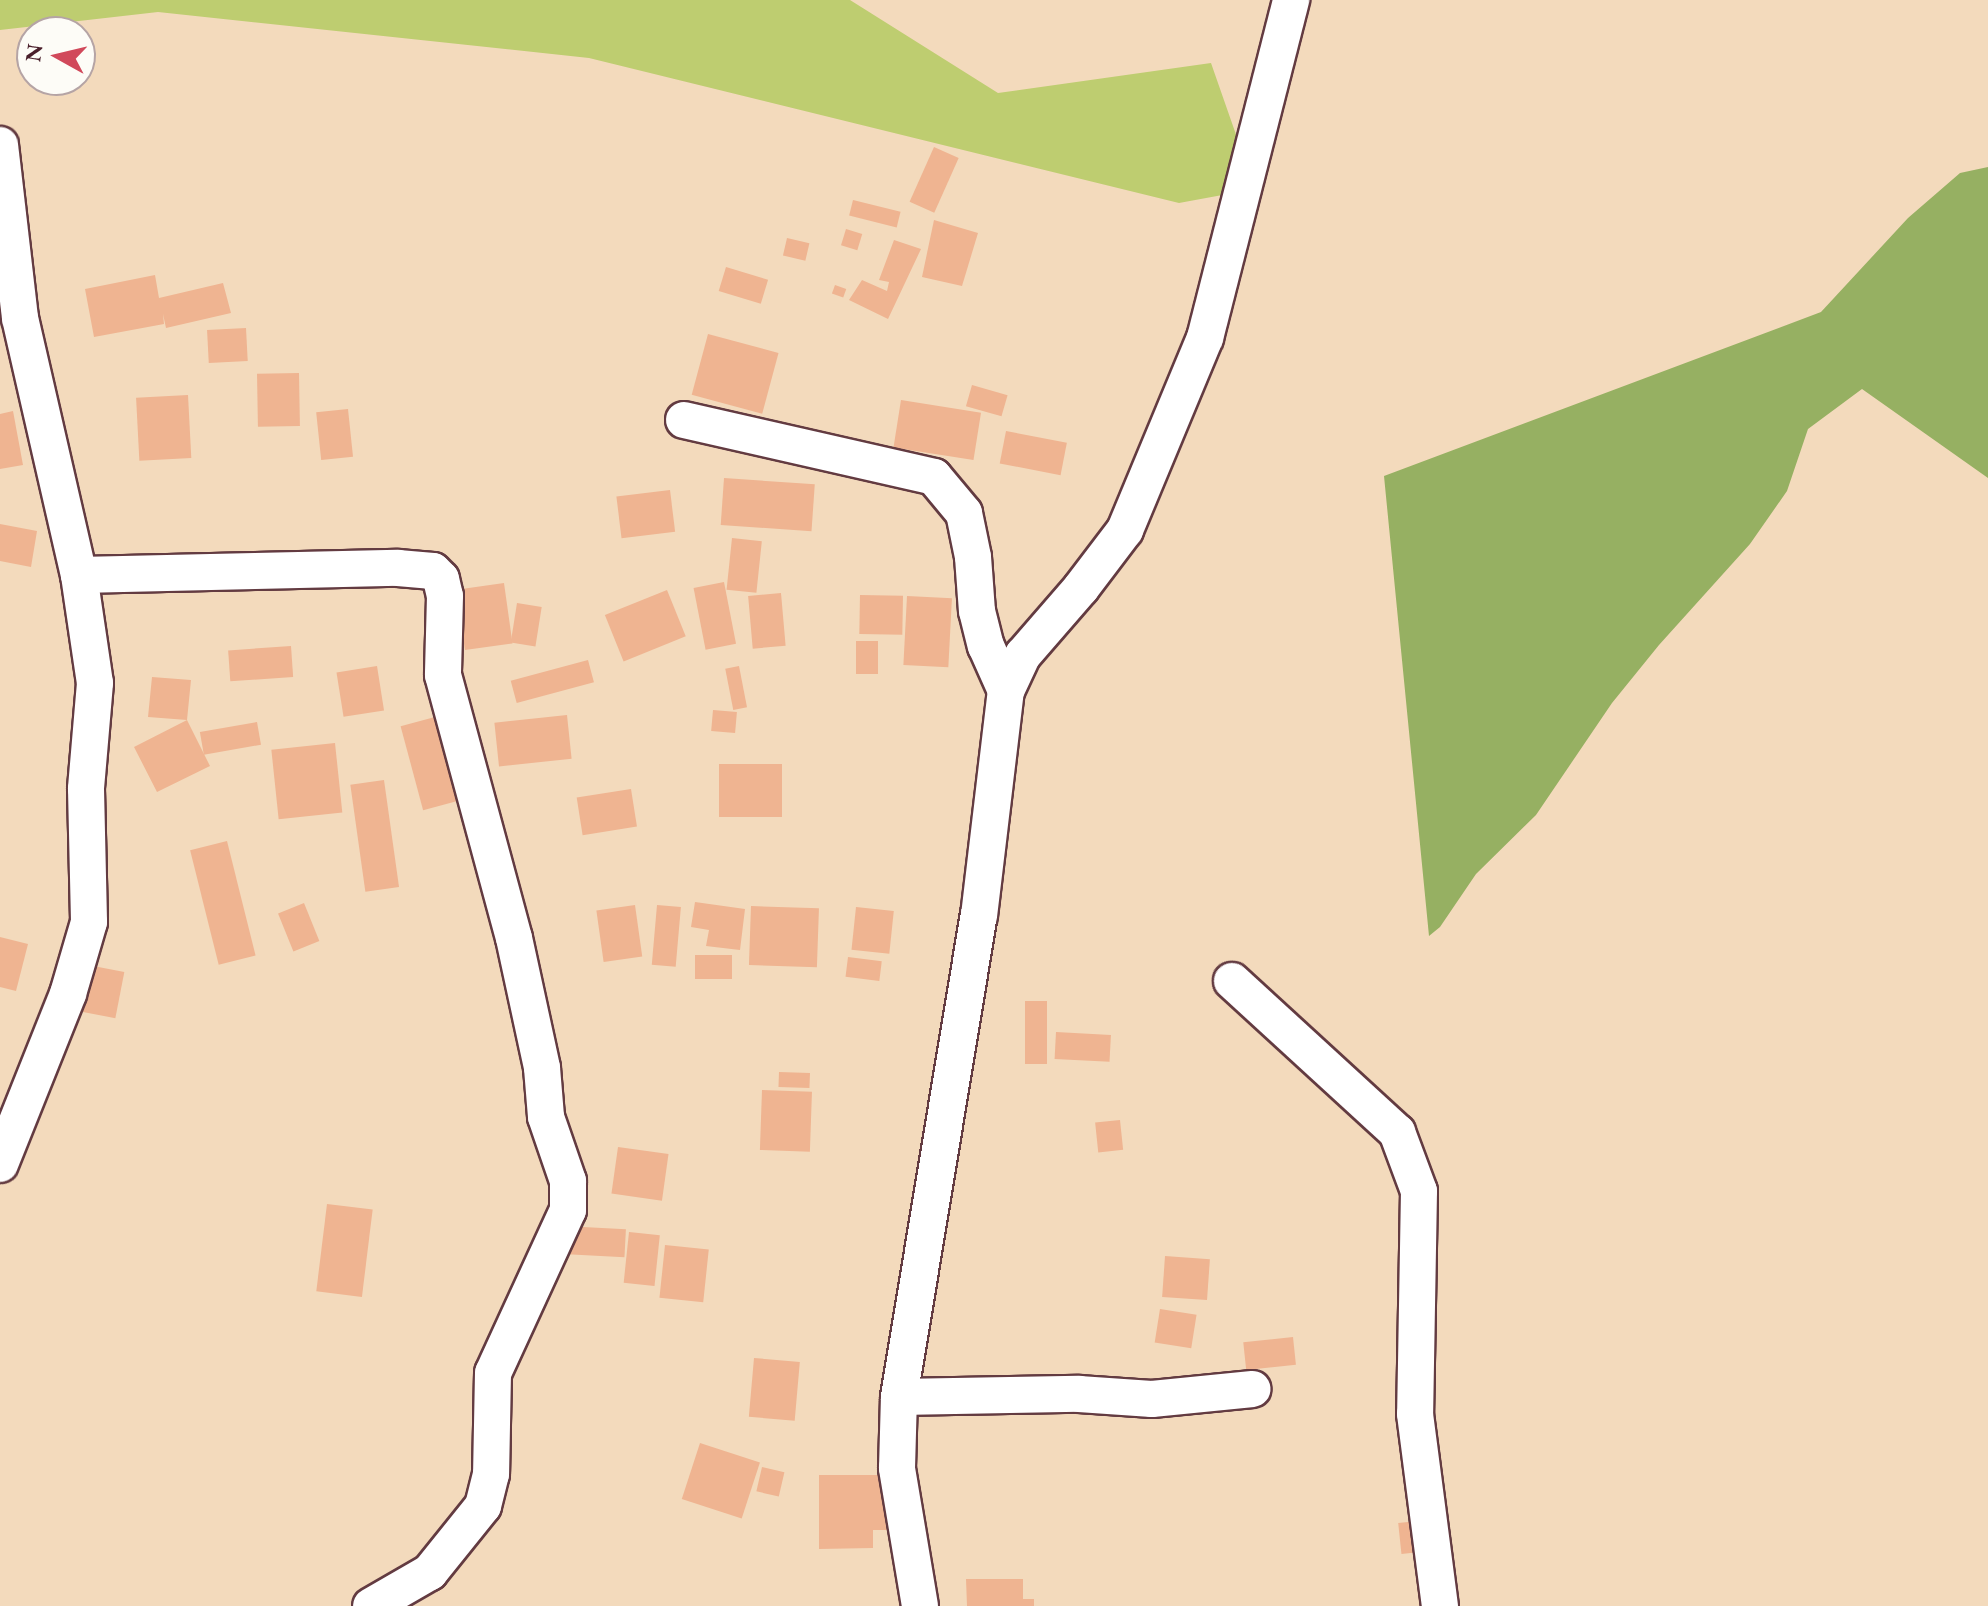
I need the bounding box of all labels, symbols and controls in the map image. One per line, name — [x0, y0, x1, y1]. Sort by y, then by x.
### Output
north arrow — [16, 16, 96, 96]
text: N — [18, 42, 49, 64]

